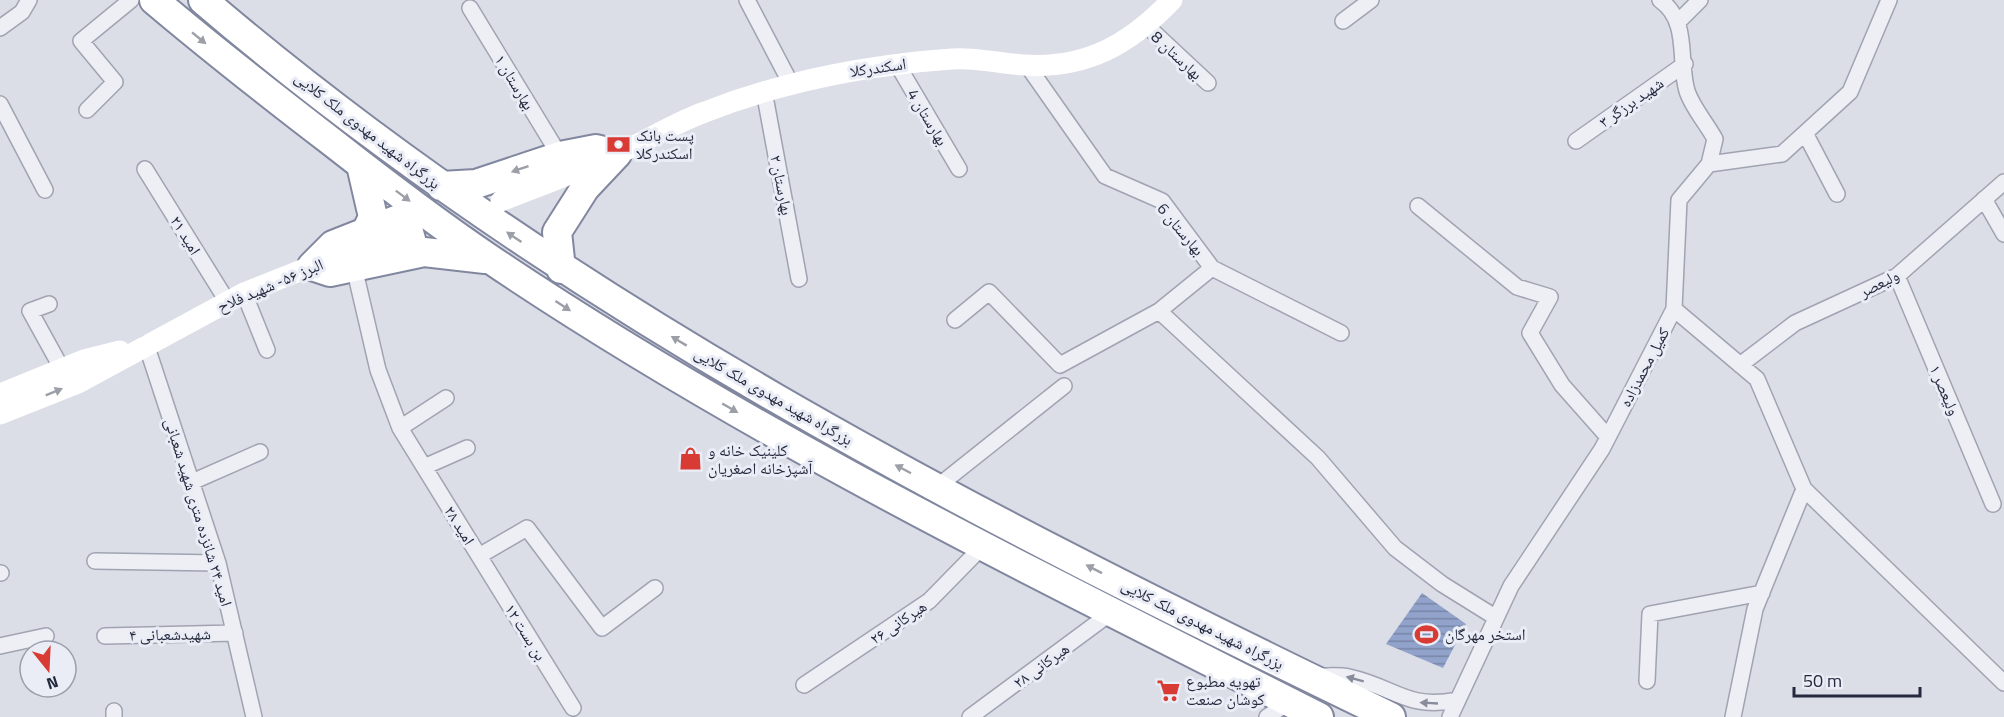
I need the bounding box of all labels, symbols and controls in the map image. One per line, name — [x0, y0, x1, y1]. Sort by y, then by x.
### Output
street label: بهارستان 8 — [1146, 25, 1208, 85]
one-way arrow — [191, 31, 207, 44]
street label: بهارستان ۱ — [489, 50, 541, 114]
street label: اسکندرکلا — [848, 51, 908, 83]
street label: بزرگراه شهید مهدوی ملک کلایی — [290, 65, 446, 195]
street label: شهید برزگر ۳ — [1594, 71, 1668, 133]
street label: بهارستان 4 — [902, 84, 954, 150]
place label: پست بانک اسکندرکلا — [636, 123, 694, 165]
bank icon: پست بانک اسکندرکلا — [605, 131, 631, 157]
street label: بهارستان ۲ — [764, 153, 800, 217]
one-way arrow — [511, 165, 529, 175]
one-way arrow — [395, 190, 410, 202]
street label: بهارستان 6 — [1152, 197, 1210, 261]
street label: امید ۲۱ — [165, 211, 207, 259]
one-way arrow — [506, 231, 522, 242]
street label: البرز ۵۶- شهید فلاح — [213, 252, 327, 318]
street label: ولیعصر — [1854, 263, 1903, 304]
one-way arrow — [555, 301, 572, 312]
street label: کمیل محمدزاده — [1613, 323, 1675, 411]
one-way arrow — [670, 336, 687, 346]
street label: بزرگراه شهید مهدوی ملک کلایی — [690, 341, 858, 451]
street label: ولیعصر ۱ — [1924, 361, 1966, 419]
one-way arrow — [46, 387, 64, 397]
one-way arrow — [722, 402, 738, 413]
street label: امید ۲۴ شانزده متری شهید شعبانی — [159, 415, 239, 609]
place label: کلینیک خانه و آشپزخانه اصغریان — [708, 438, 813, 480]
shop icon: کلینیک خانه و آشپزخانه اصغریان — [677, 446, 703, 472]
one-way arrow — [894, 464, 911, 474]
street label: امید ۲۸ — [439, 501, 481, 549]
one-way arrow — [1086, 564, 1103, 573]
street label: بزرگراه شهید مهدوی ملک کلایی — [1118, 573, 1288, 675]
street label: هیرکانی ۲۶ — [865, 594, 931, 650]
street label: بن بست ۱۲ — [499, 599, 553, 665]
street label: شهیدشعبانی ۴ — [129, 621, 211, 647]
sports icon: استخر مهرگان — [1414, 621, 1440, 647]
place label: استخر مهرگان — [1445, 622, 1526, 646]
street label: هیرکانی ۲۸ — [1008, 636, 1074, 694]
north arrow — [18, 639, 78, 699]
scale bar — [1794, 660, 1920, 698]
text: 50 m — [1803, 667, 1842, 694]
place label: تهویه مطبوع کوشان صنعت — [1186, 669, 1265, 711]
text: N — [44, 670, 62, 696]
one-way arrow — [1346, 674, 1364, 683]
supermarket icon: تهویه مطبوع کوشان صنعت — [1155, 677, 1181, 703]
one-way arrow — [1419, 698, 1438, 708]

